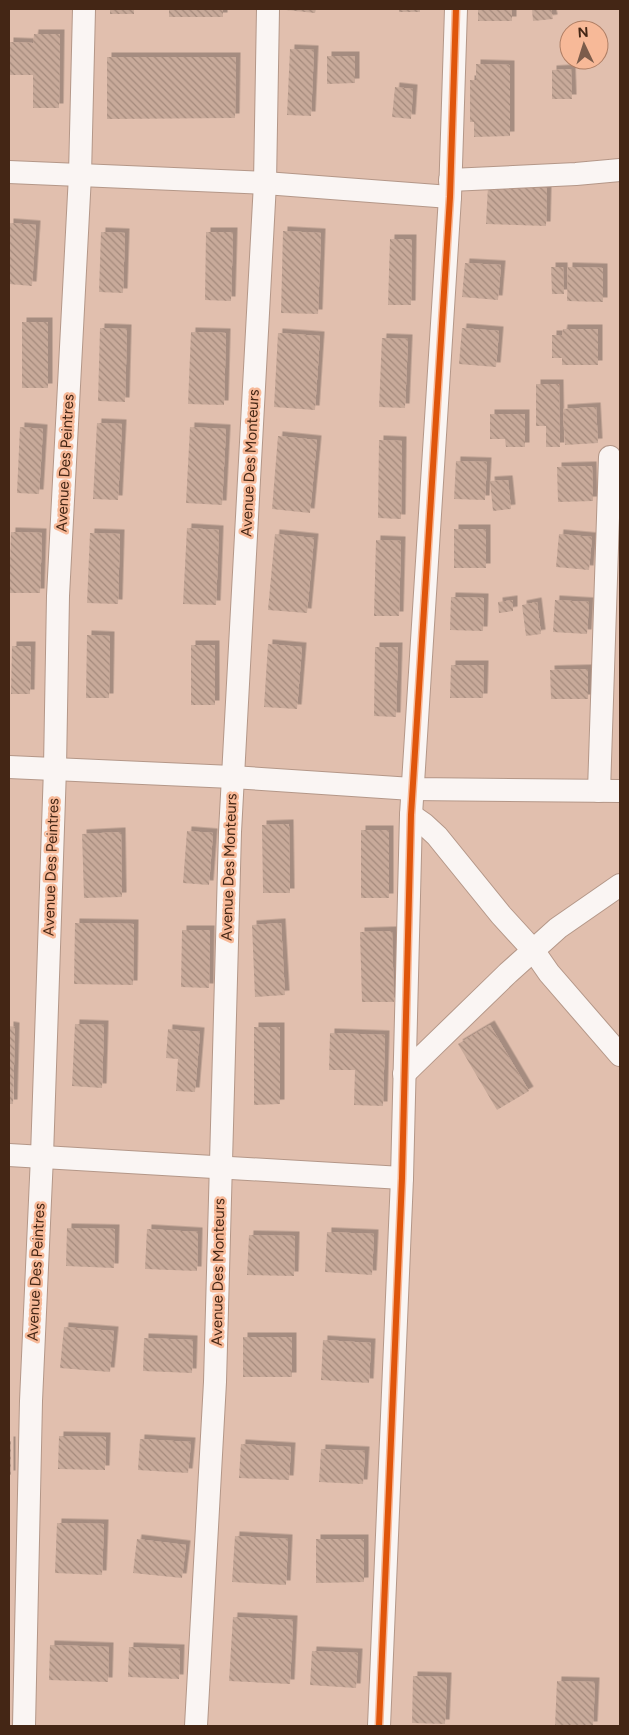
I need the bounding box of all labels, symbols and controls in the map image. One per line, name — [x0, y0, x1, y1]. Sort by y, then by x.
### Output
north arrow — [559, 20, 609, 70]
text: N — [577, 24, 589, 41]
street label: Avenue Des Monteurs — [237, 389, 263, 537]
street label: Avenue Des Peintres — [52, 394, 78, 532]
street label: Avenue Des Monteurs — [217, 793, 241, 941]
street label: Avenue Des Peintres — [40, 798, 62, 936]
street label: Avenue Des Monteurs — [208, 1198, 228, 1346]
street label: Avenue Des Peintres — [23, 1203, 49, 1341]

